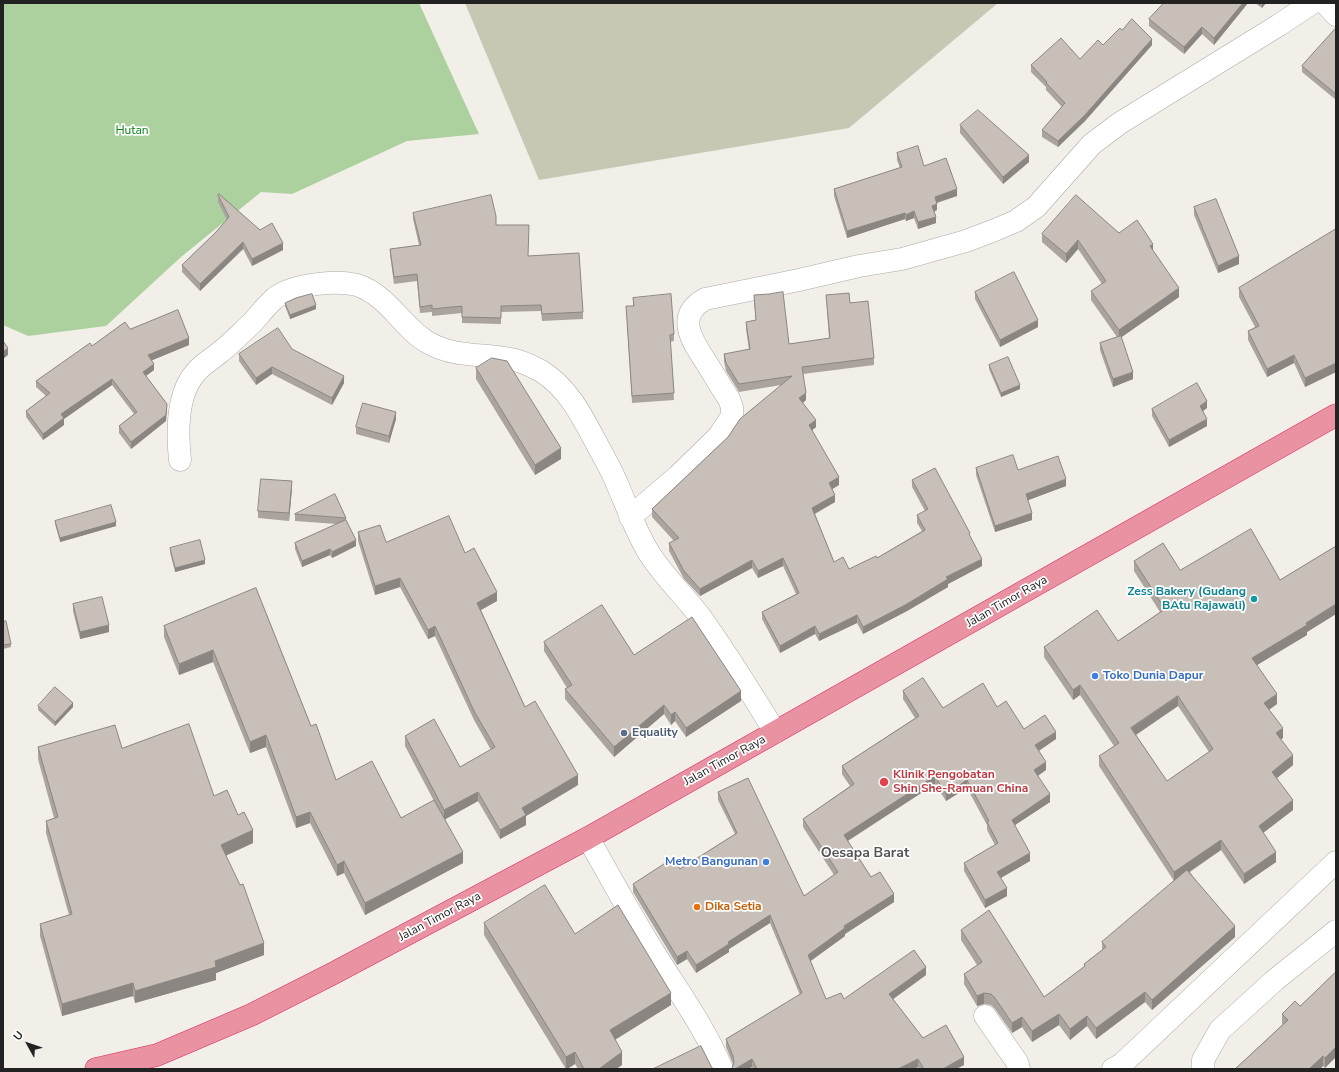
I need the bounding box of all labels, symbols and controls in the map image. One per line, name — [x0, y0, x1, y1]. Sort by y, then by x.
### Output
park label: Hutan — [115, 124, 149, 138]
street label: Jalan Timor Raya — [964, 573, 1050, 631]
place label: Zess Bakery (Gudang BAtu Rajawali) — [1127, 585, 1246, 613]
marker: Zess Bakery (Gudang BAtu Rajawali) — [1249, 594, 1259, 604]
place label: Toko Dunia Dapur — [1103, 669, 1203, 683]
marker: Toko Dunia Dapur — [1090, 671, 1100, 681]
place label: Equality — [632, 726, 678, 740]
marker: Equality — [619, 728, 629, 738]
street label: Jalan Timor Raya — [682, 733, 768, 789]
place label: Klinik Pengobatan Shin She-Ramuan China — [893, 768, 1028, 796]
marker: Klinik Pengobatan Shin She-Ramuan China — [878, 776, 890, 788]
district label: Oesapa Barat — [821, 846, 909, 862]
place label: Metro Bangunan — [665, 855, 758, 869]
marker: Metro Bangunan — [761, 857, 771, 867]
street label: Jalan Timor Raya — [396, 889, 484, 945]
place label: Dika Setia — [705, 900, 762, 914]
marker: Dika Setia — [692, 902, 702, 912]
north arrow — [8, 1024, 48, 1064]
text: U — [10, 1028, 27, 1044]

